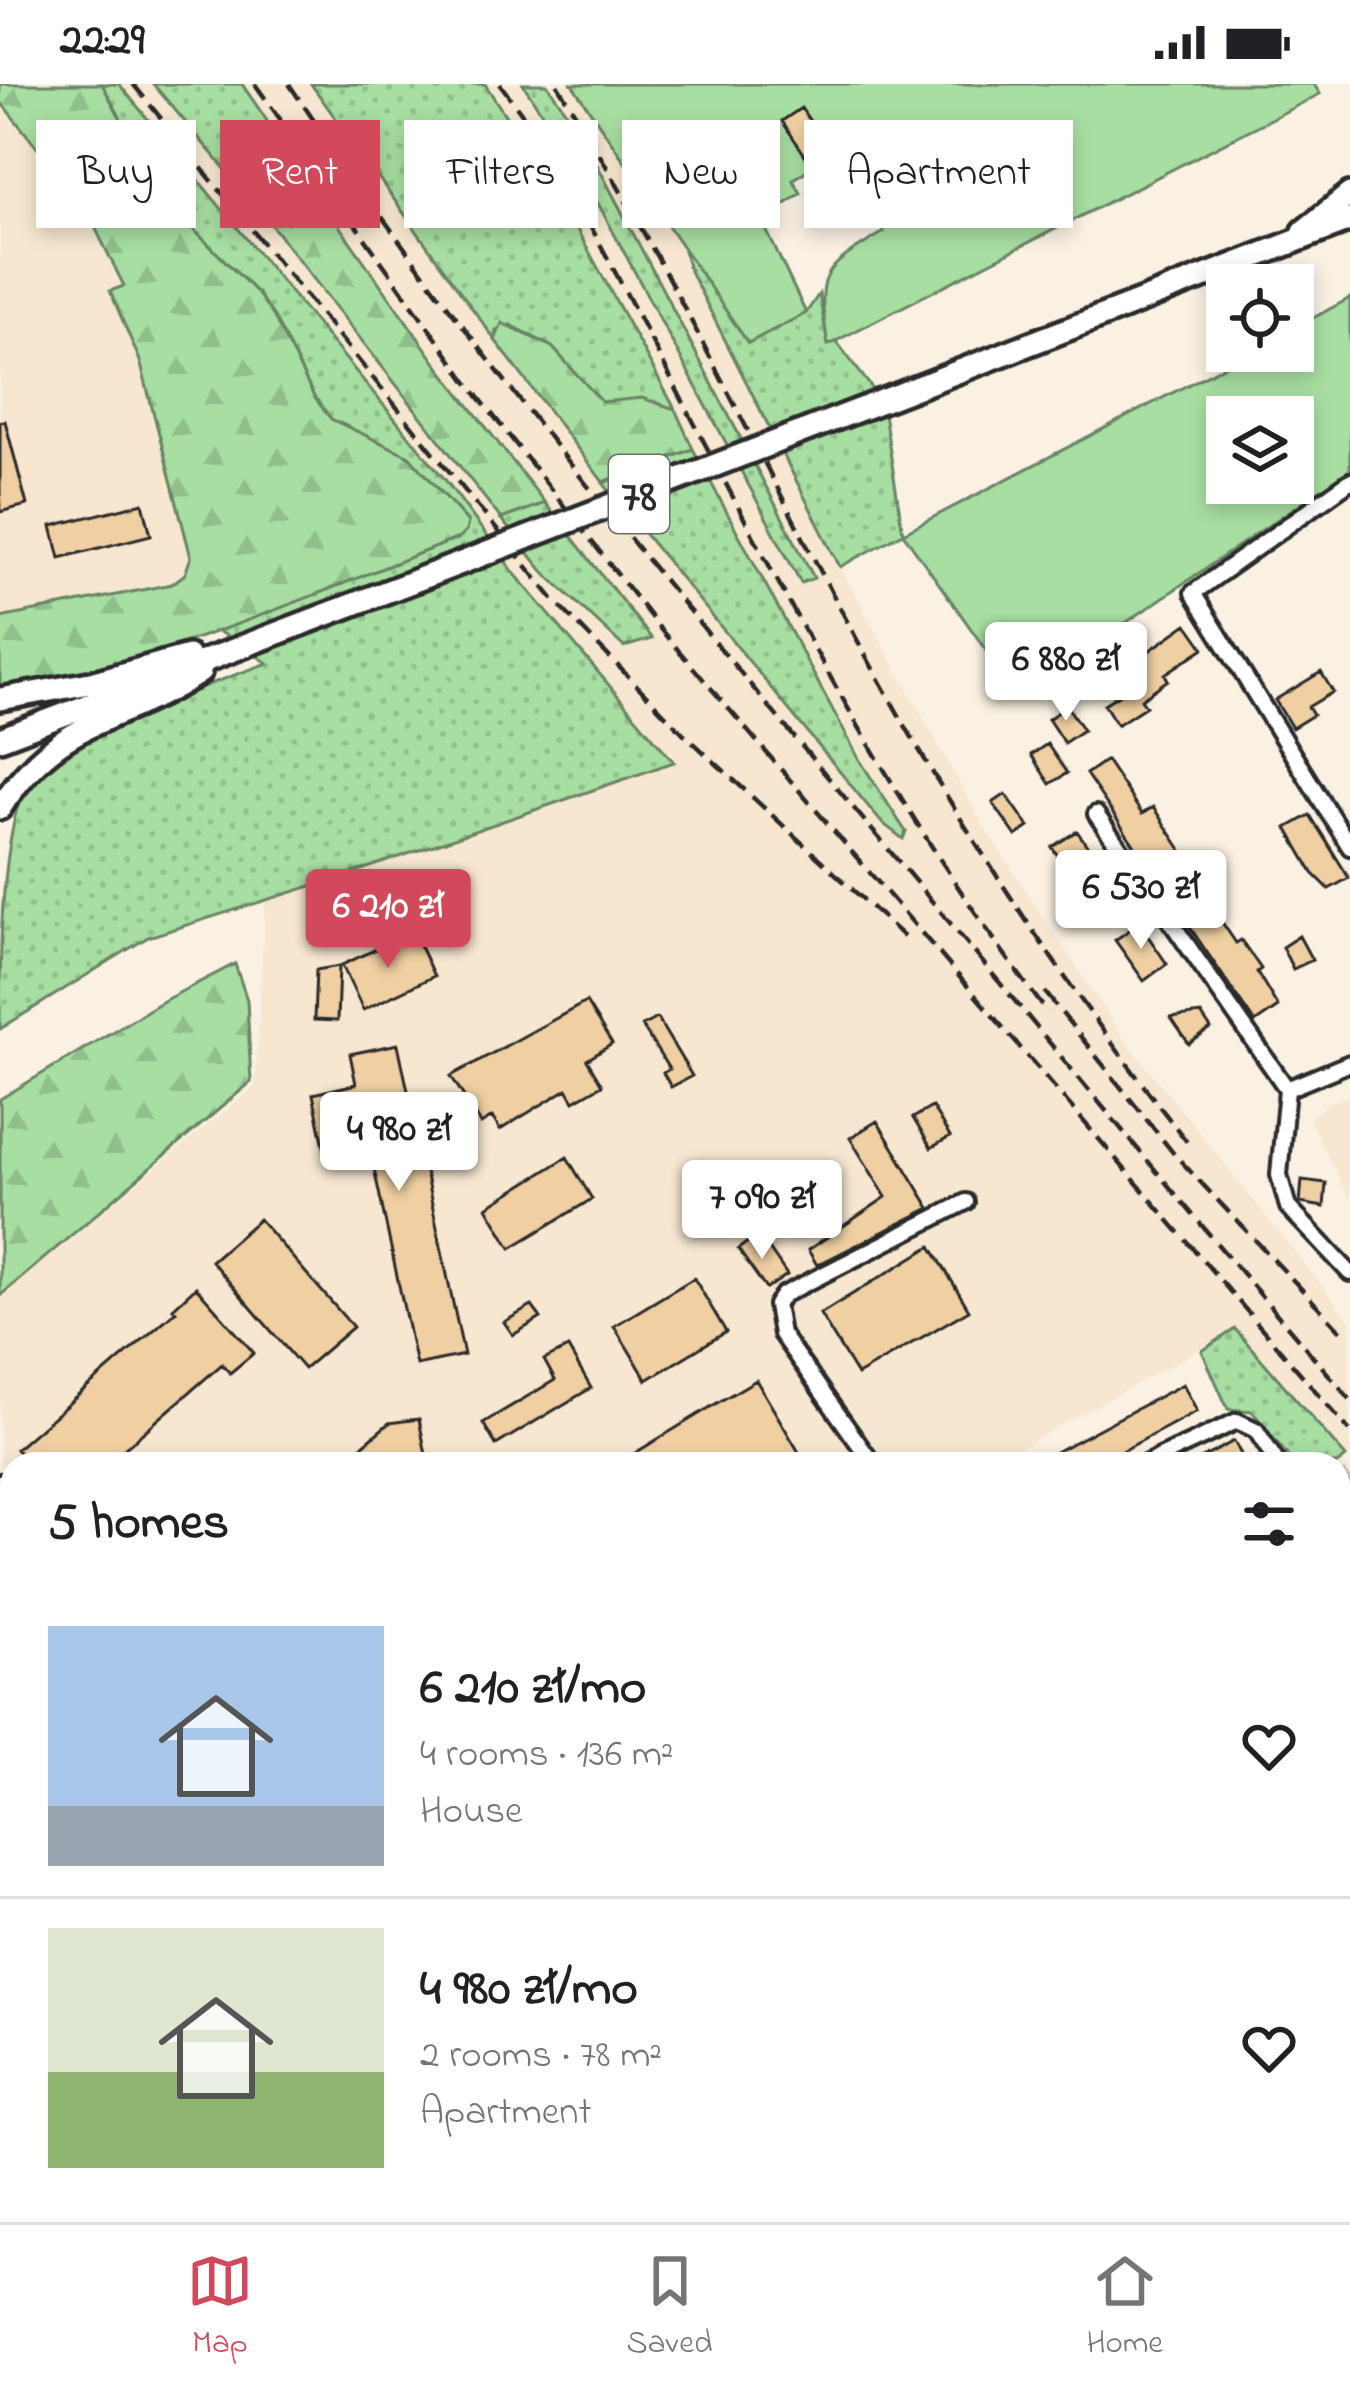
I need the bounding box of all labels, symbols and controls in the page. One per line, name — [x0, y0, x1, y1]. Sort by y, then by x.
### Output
text: 22:29 — [60, 9, 144, 75]
chip: Buy — [36, 120, 196, 228]
chip: Rent — [220, 120, 380, 228]
chip: Filters — [404, 120, 598, 228]
chip: New — [622, 120, 780, 228]
chip: Apartment — [804, 120, 1073, 228]
map controls — [1206, 264, 1314, 504]
button: locate — [1206, 264, 1314, 372]
button: layers — [1206, 396, 1314, 504]
road number: 78 — [609, 455, 669, 533]
pin: 6 880 zł — [942, 622, 1190, 724]
text: 6 880 zł — [1012, 632, 1120, 689]
pin: 6 530 zł — [1017, 850, 1265, 952]
text: 6 530 zł — [1082, 860, 1200, 917]
pin: 6 210 zł — [264, 869, 512, 971]
text: 6 210 zł — [333, 879, 443, 936]
pin: 4 980 zł — [275, 1092, 523, 1194]
text: 4 980 zł — [347, 1102, 451, 1159]
pin: 7 090 zł — [638, 1160, 886, 1262]
text: 7 090 zł — [709, 1170, 815, 1227]
text: 5 homes — [48, 1487, 229, 1562]
icon: filters — [1236, 1491, 1302, 1557]
text: 6 210 zł/mo — [420, 1652, 646, 1727]
icon: home — [144, 1674, 288, 1818]
icon: heart — [1236, 1713, 1302, 1779]
text: 4 rooms · 136 m² — [420, 1727, 674, 1784]
text: House — [420, 1784, 522, 1841]
text: 4 980 zł/mo — [420, 1953, 638, 2028]
icon: home — [144, 1976, 288, 2120]
icon: heart — [1236, 2015, 1302, 2081]
text: 2 rooms · 78 m² — [420, 2028, 662, 2085]
text: Apartment — [420, 2085, 592, 2142]
tab: Map — [187, 2248, 253, 2368]
tab: Saved — [627, 2248, 713, 2368]
tab: Home — [1086, 2248, 1163, 2368]

